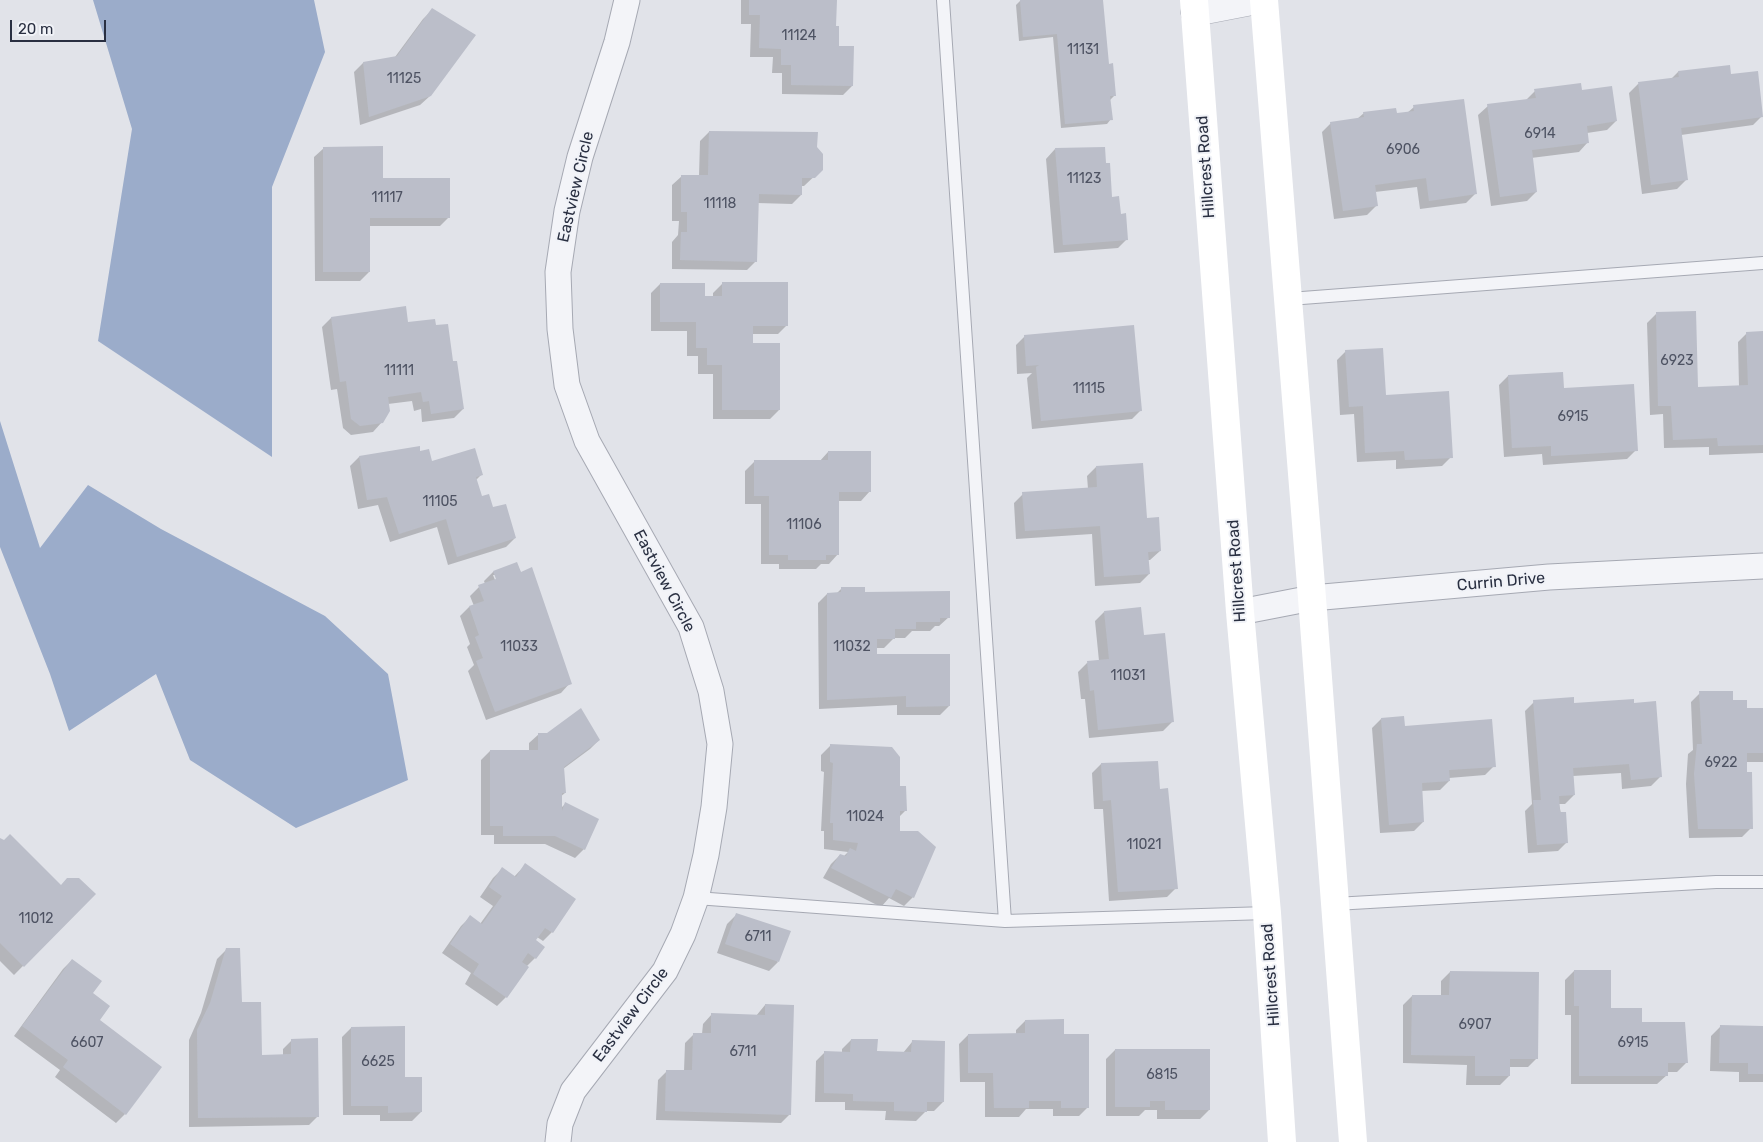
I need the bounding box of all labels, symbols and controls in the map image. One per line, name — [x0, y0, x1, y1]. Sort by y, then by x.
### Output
scale bar — [12, 10, 109, 42]
text: 20 m — [18, 20, 53, 38]
house number: 11124 — [782, 28, 816, 44]
house number: 11131 — [1067, 42, 1099, 58]
house number: 11125 — [387, 71, 421, 87]
street label: Hillcrest Road — [1193, 115, 1219, 219]
house number: 6914 — [1524, 126, 1556, 142]
street label: Eastview Circle — [554, 130, 598, 244]
house number: 6906 — [1386, 142, 1420, 158]
house number: 11123 — [1067, 171, 1101, 187]
house number: 11117 — [371, 190, 403, 206]
house number: 11118 — [704, 196, 736, 212]
house number: 6923 — [1660, 353, 1694, 369]
house number: 11111 — [384, 363, 414, 379]
house number: 11115 — [1073, 381, 1105, 397]
house number: 6915 — [1557, 409, 1589, 425]
house number: 11105 — [422, 494, 458, 510]
house number: 11106 — [786, 517, 822, 533]
street label: Hillcrest Road — [1224, 519, 1250, 623]
street label: Eastview Circle — [629, 526, 699, 636]
street label: Currin Drive — [1456, 569, 1546, 595]
house number: 11033 — [500, 639, 538, 655]
house number: 11032 — [833, 639, 871, 655]
house number: 11031 — [1110, 668, 1146, 684]
house number: 6922 — [1704, 755, 1738, 771]
house number: 11024 — [846, 809, 884, 825]
house number: 11021 — [1126, 837, 1162, 853]
house number: 11012 — [18, 911, 54, 927]
street label: Hillcrest Road — [1258, 923, 1284, 1027]
house number: 6711 — [744, 929, 772, 945]
street label: Eastview Circle — [589, 964, 673, 1066]
house number: 6907 — [1459, 1017, 1491, 1033]
house number: 6607 — [71, 1035, 103, 1051]
house number: 6915 — [1617, 1035, 1649, 1051]
house number: 6711 — [729, 1044, 757, 1060]
house number: 6625 — [361, 1054, 395, 1070]
house number: 6815 — [1146, 1067, 1178, 1083]

